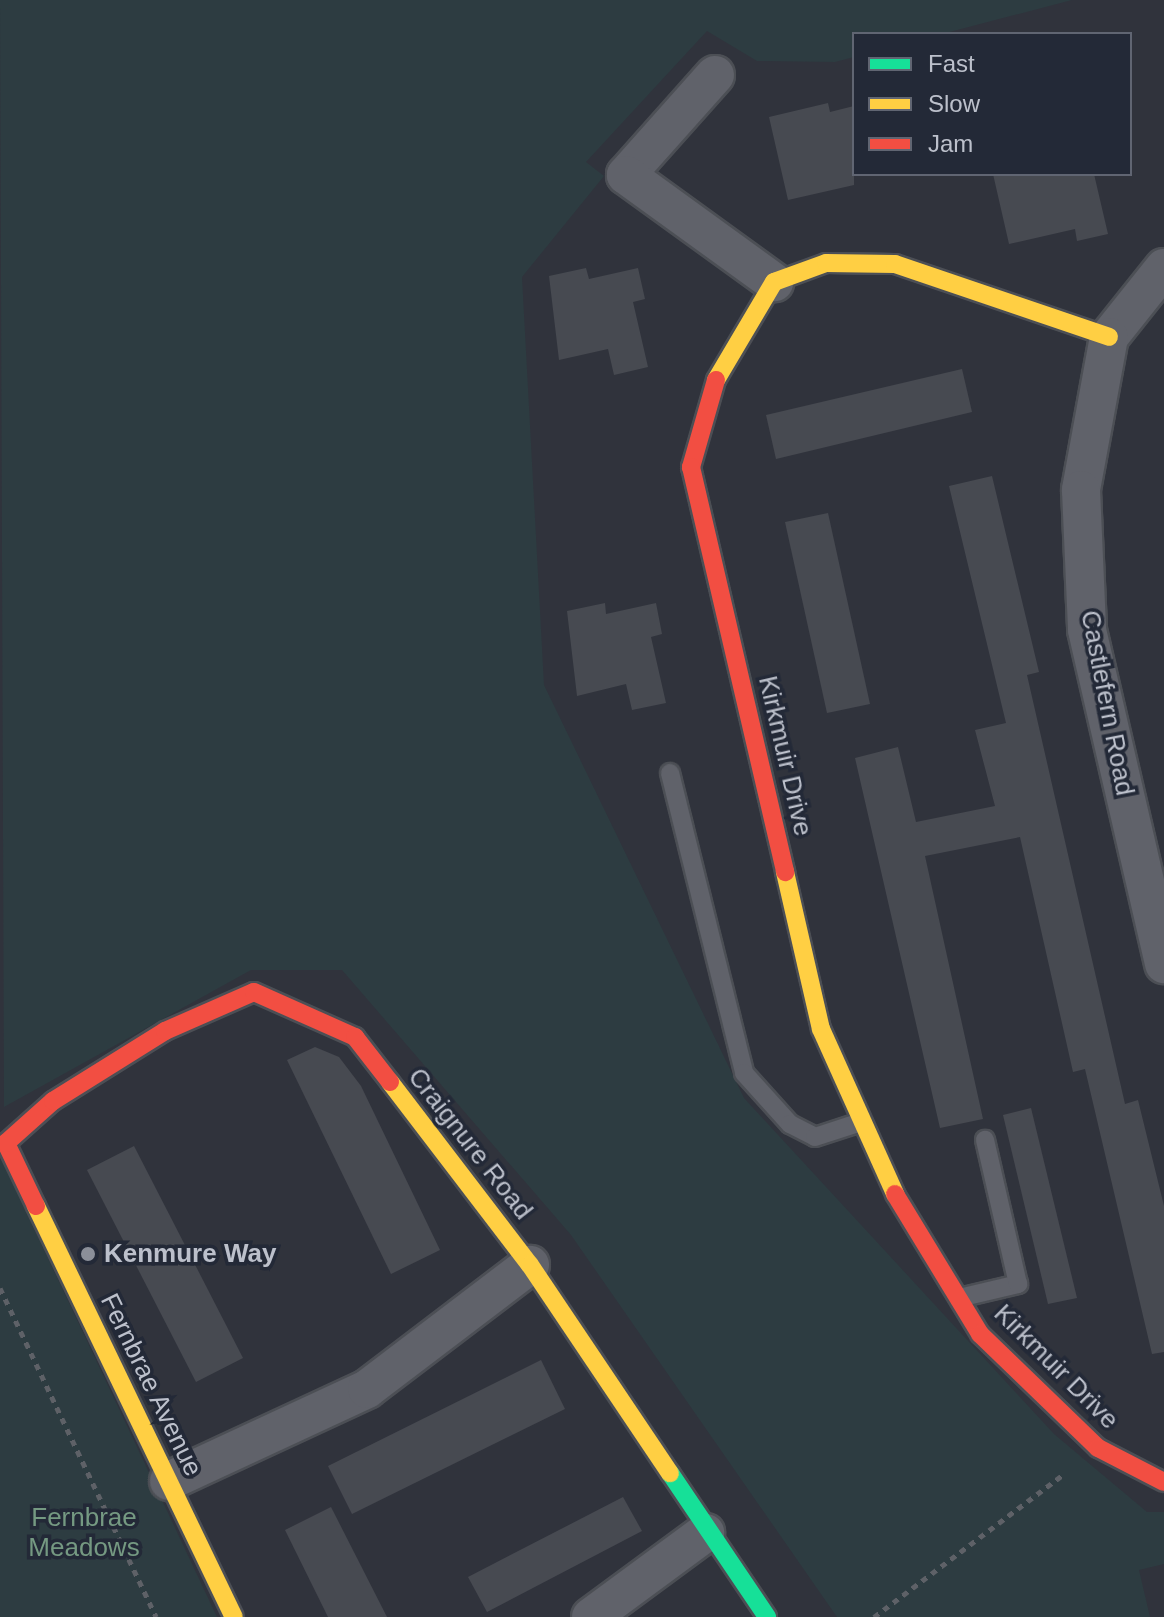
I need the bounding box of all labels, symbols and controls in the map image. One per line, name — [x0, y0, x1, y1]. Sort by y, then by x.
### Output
legend — [852, 32, 1132, 176]
text: Fast — [928, 50, 975, 77]
text: Slow — [928, 90, 980, 117]
text: Jam — [928, 130, 973, 157]
street label: Castlefern Road — [1074, 608, 1140, 798]
street label: Kirkmuir Drive — [751, 673, 819, 839]
street label: Craignure Road — [401, 1062, 539, 1226]
place label: Kenmure Way — [104, 1238, 276, 1270]
marker: Kenmure Way — [79, 1245, 97, 1263]
street label: Fernbrae Avenue — [93, 1288, 209, 1482]
street label: Kirkmuir Drive — [987, 1298, 1125, 1436]
park label: Fernbrae Meadows — [28, 1502, 140, 1564]

